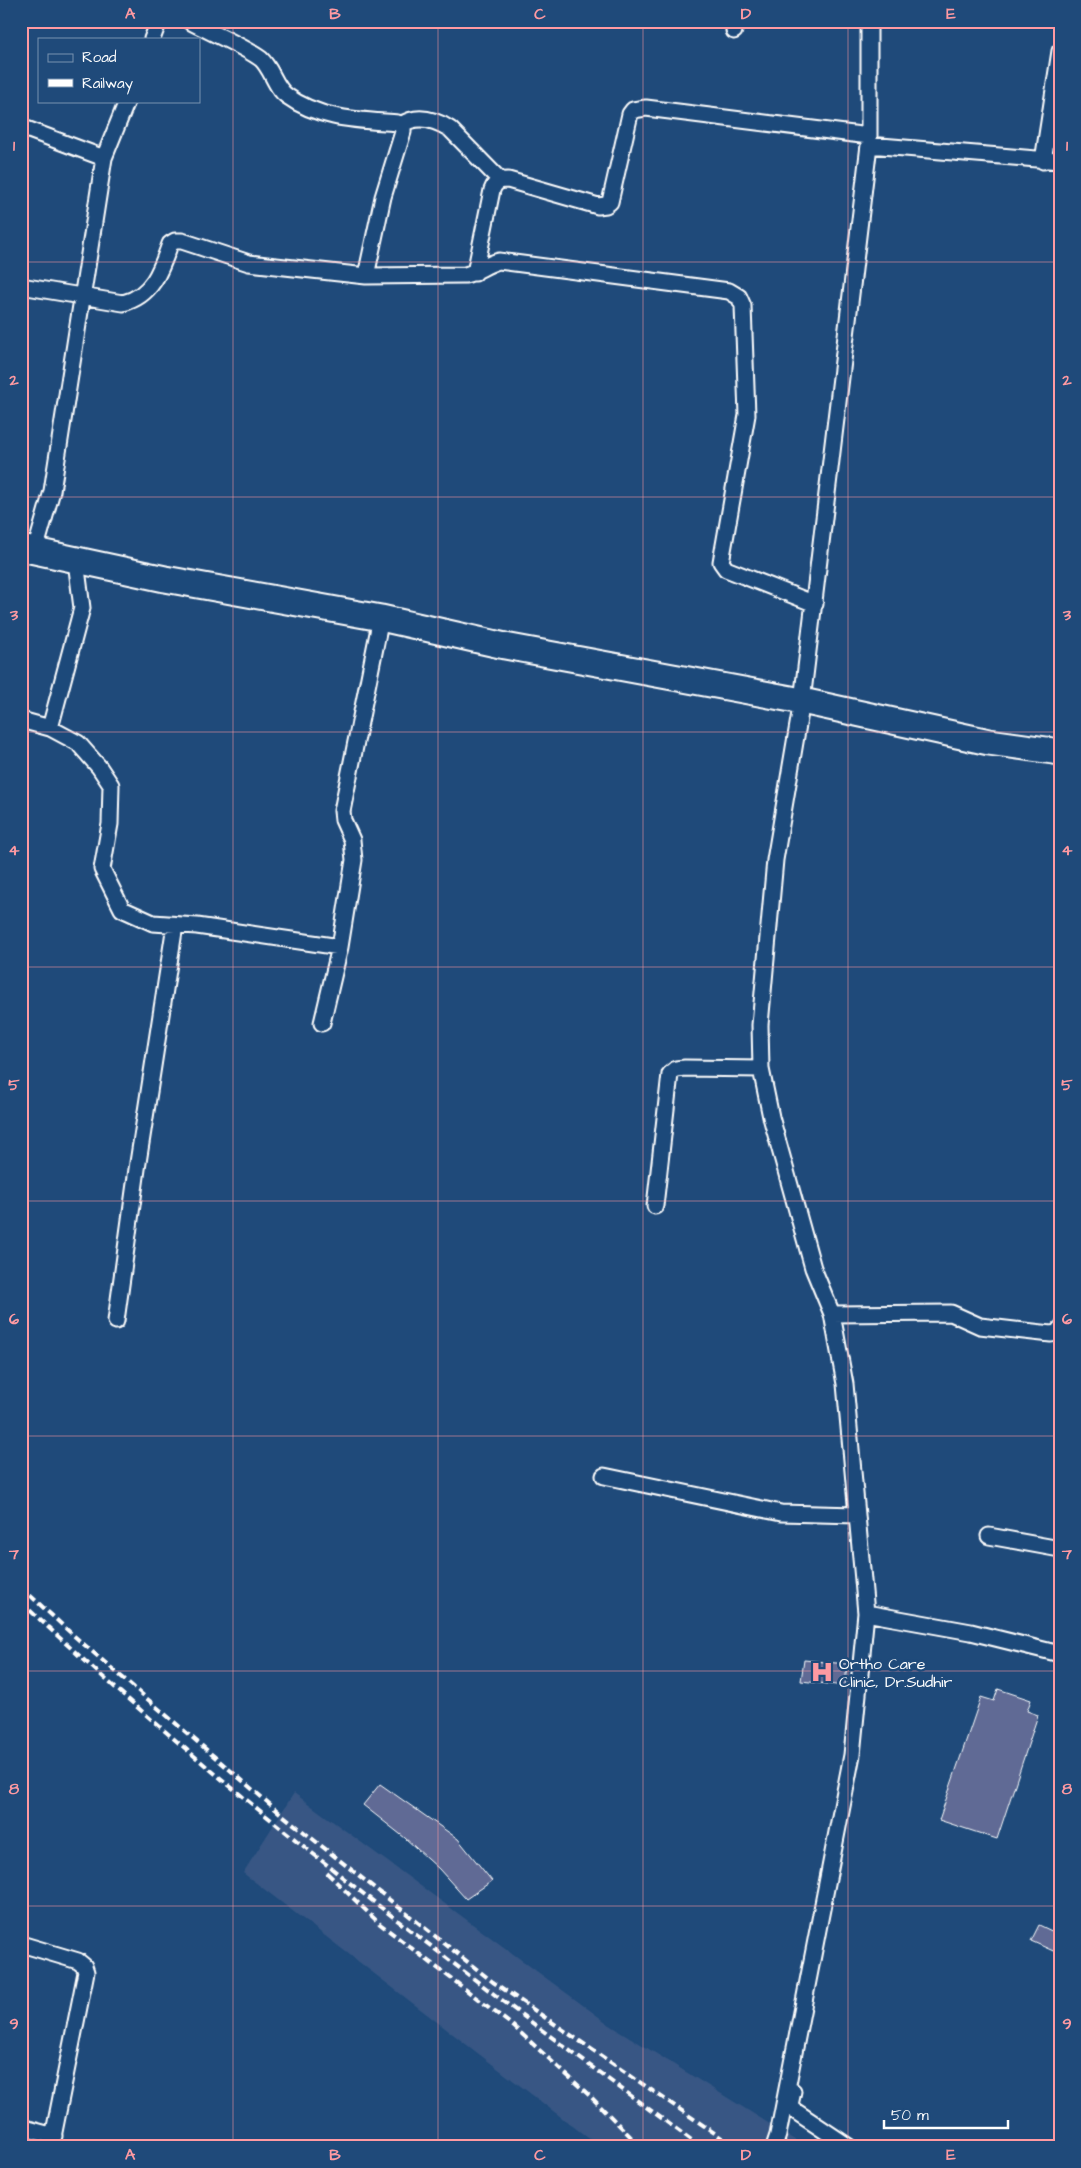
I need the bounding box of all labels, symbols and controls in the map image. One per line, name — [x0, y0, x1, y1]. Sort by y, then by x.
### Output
text: A — [125, 3, 136, 25]
text: B — [329, 3, 341, 25]
text: C — [534, 3, 546, 25]
text: D — [741, 3, 752, 25]
text: E — [946, 3, 956, 25]
legend — [38, 38, 200, 102]
text: Road — [82, 47, 117, 68]
text: Railway — [82, 73, 133, 95]
text: 1 — [13, 135, 16, 157]
text: 1 — [1066, 135, 1069, 157]
text: 2 — [8, 369, 19, 391]
text: 2 — [1061, 369, 1072, 391]
text: 3 — [9, 604, 19, 626]
text: 3 — [1062, 604, 1072, 626]
text: 4 — [9, 839, 20, 861]
text: 4 — [1062, 839, 1073, 861]
text: 5 — [8, 1074, 20, 1096]
text: 5 — [1061, 1074, 1073, 1096]
text: 6 — [9, 1308, 19, 1330]
text: 6 — [1062, 1308, 1072, 1330]
text: 7 — [8, 1543, 19, 1565]
text: 7 — [1061, 1543, 1072, 1565]
place label: Ortho Care Clinic, Dr.Sudhir — [839, 1653, 952, 1693]
hospital icon: Ortho Care Clinic, Dr.Sudhir — [809, 1659, 835, 1685]
text: 8 — [9, 1778, 20, 1800]
text: 8 — [1062, 1778, 1073, 1800]
text: 9 — [9, 2013, 19, 2035]
text: 9 — [1062, 2013, 1072, 2035]
scale bar — [884, 2098, 1007, 2130]
text: 50 m — [891, 2105, 929, 2126]
text: A — [125, 2144, 136, 2166]
text: B — [329, 2144, 341, 2166]
text: C — [534, 2144, 546, 2166]
text: D — [741, 2144, 752, 2166]
text: E — [946, 2144, 956, 2166]

